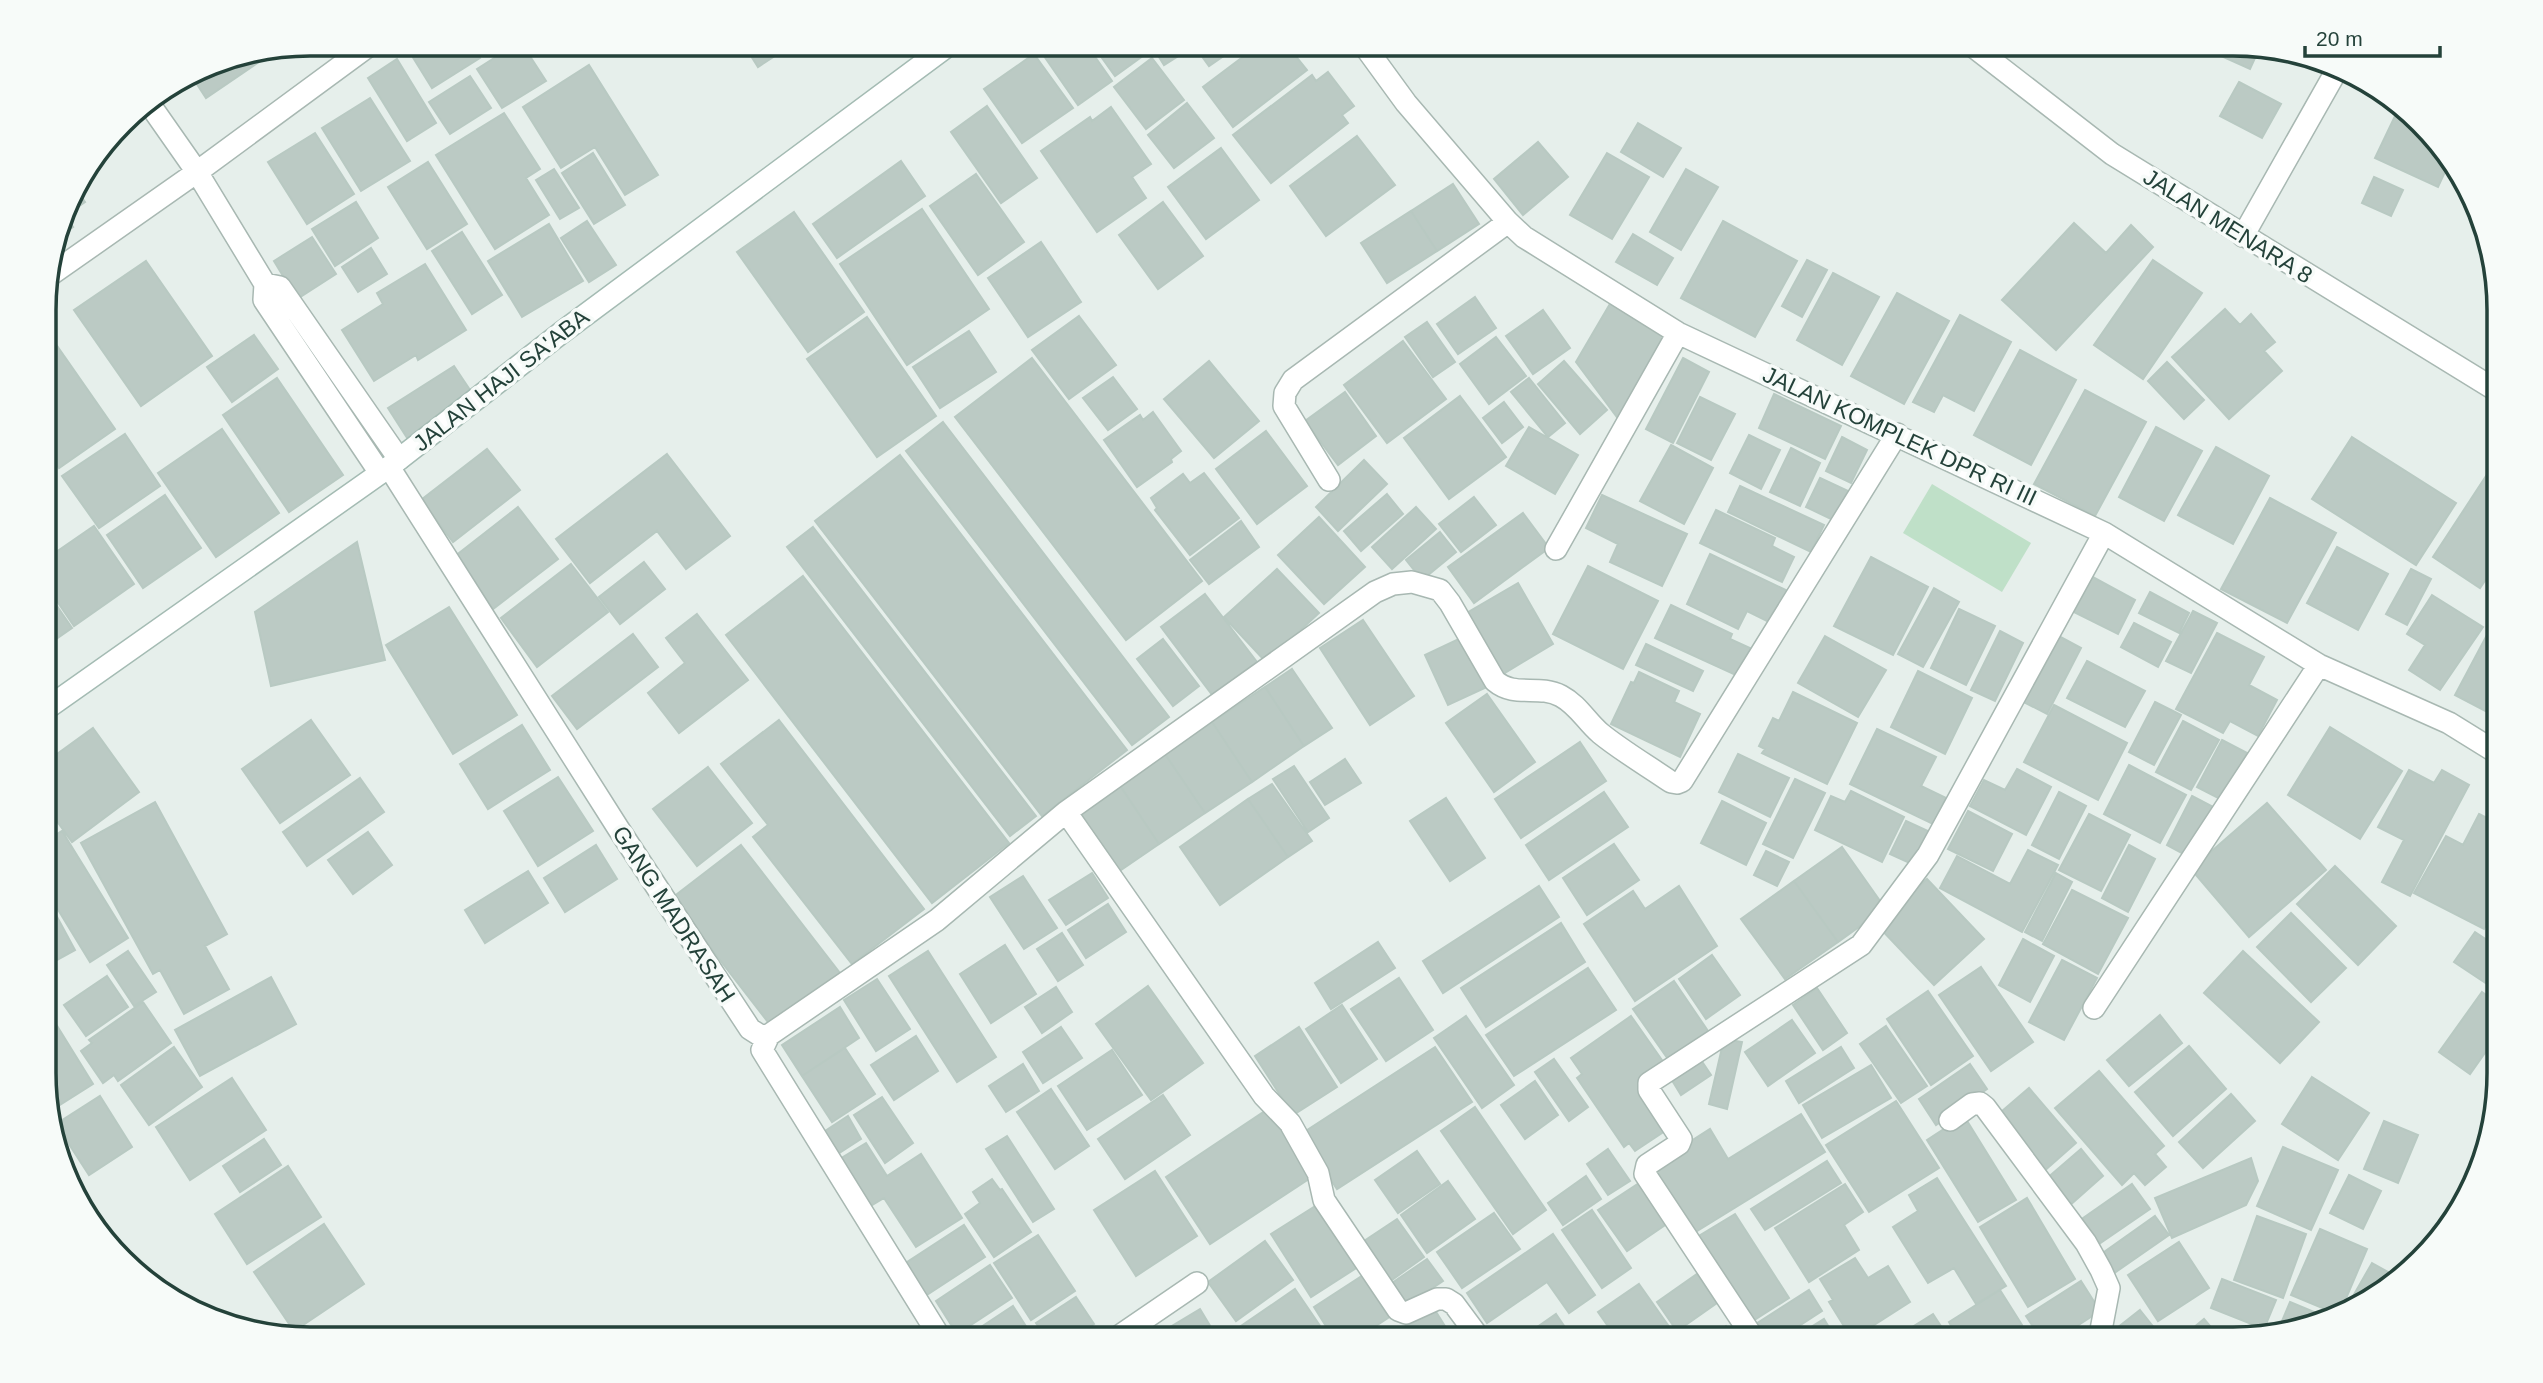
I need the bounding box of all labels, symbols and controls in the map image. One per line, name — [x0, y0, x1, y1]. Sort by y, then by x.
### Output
scale bar — [2305, 14, 2440, 58]
text: 20 m — [2316, 27, 2363, 50]
street label: JALAN MENARA 8 — [2139, 163, 2317, 289]
street label: JALAN HAJI SA'ABA — [408, 303, 594, 457]
street label: JALAN KOMPLEK DPR RI III — [1759, 361, 2041, 511]
street label: GANG MADRASAH — [607, 821, 741, 1007]

